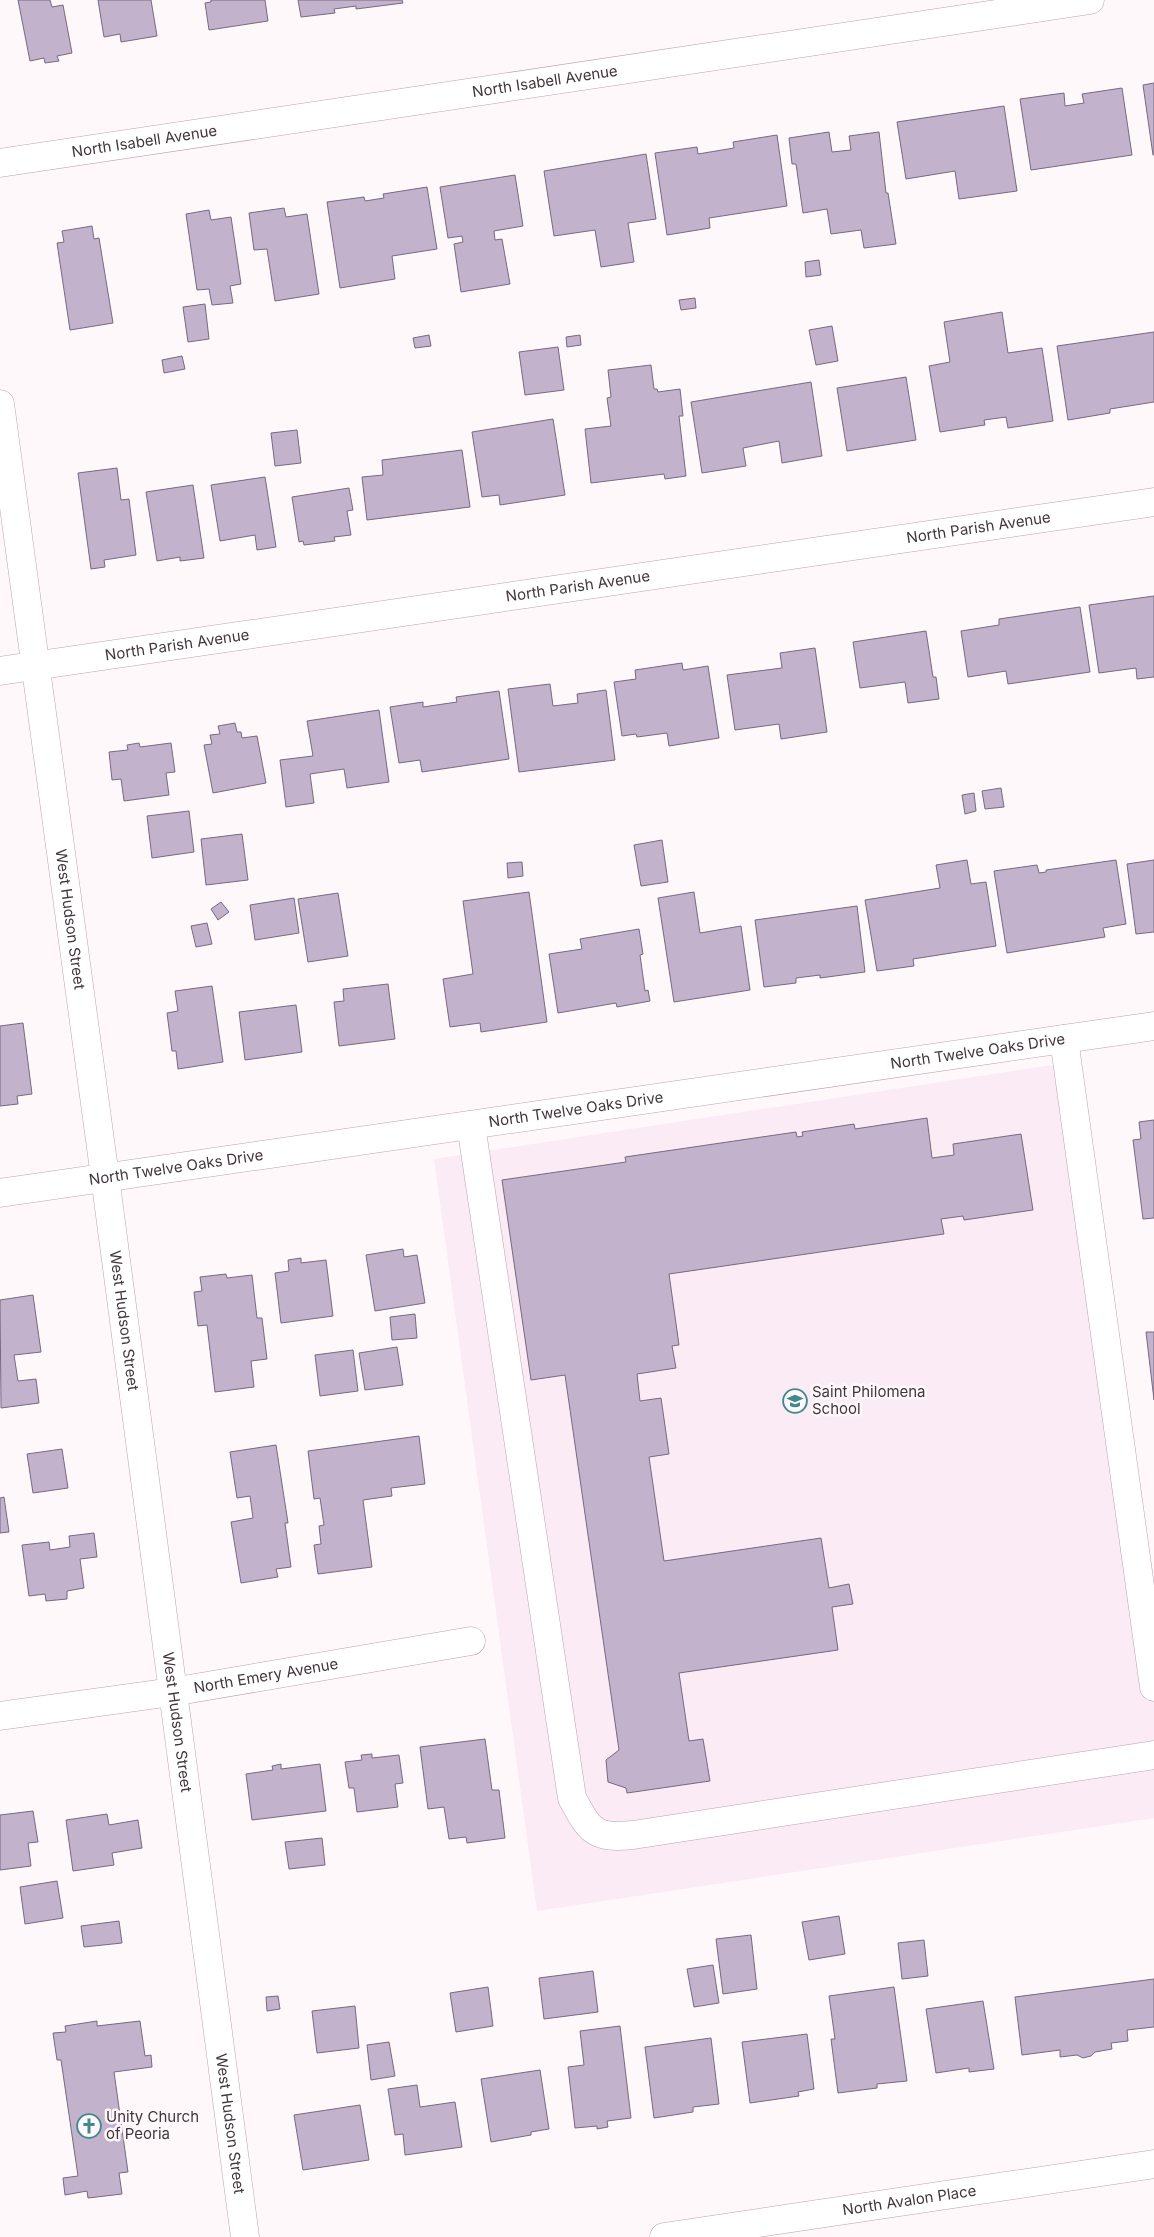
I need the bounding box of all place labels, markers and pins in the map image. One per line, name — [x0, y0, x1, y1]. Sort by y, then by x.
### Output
place label: Saint Philomena School — [812, 1382, 926, 1418]
school or university icon: Saint Philomena School — [782, 1388, 808, 1414]
place label: Unity Church of Peoria — [106, 2107, 199, 2143]
church icon: Unity Church of Peoria — [76, 2113, 102, 2139]

